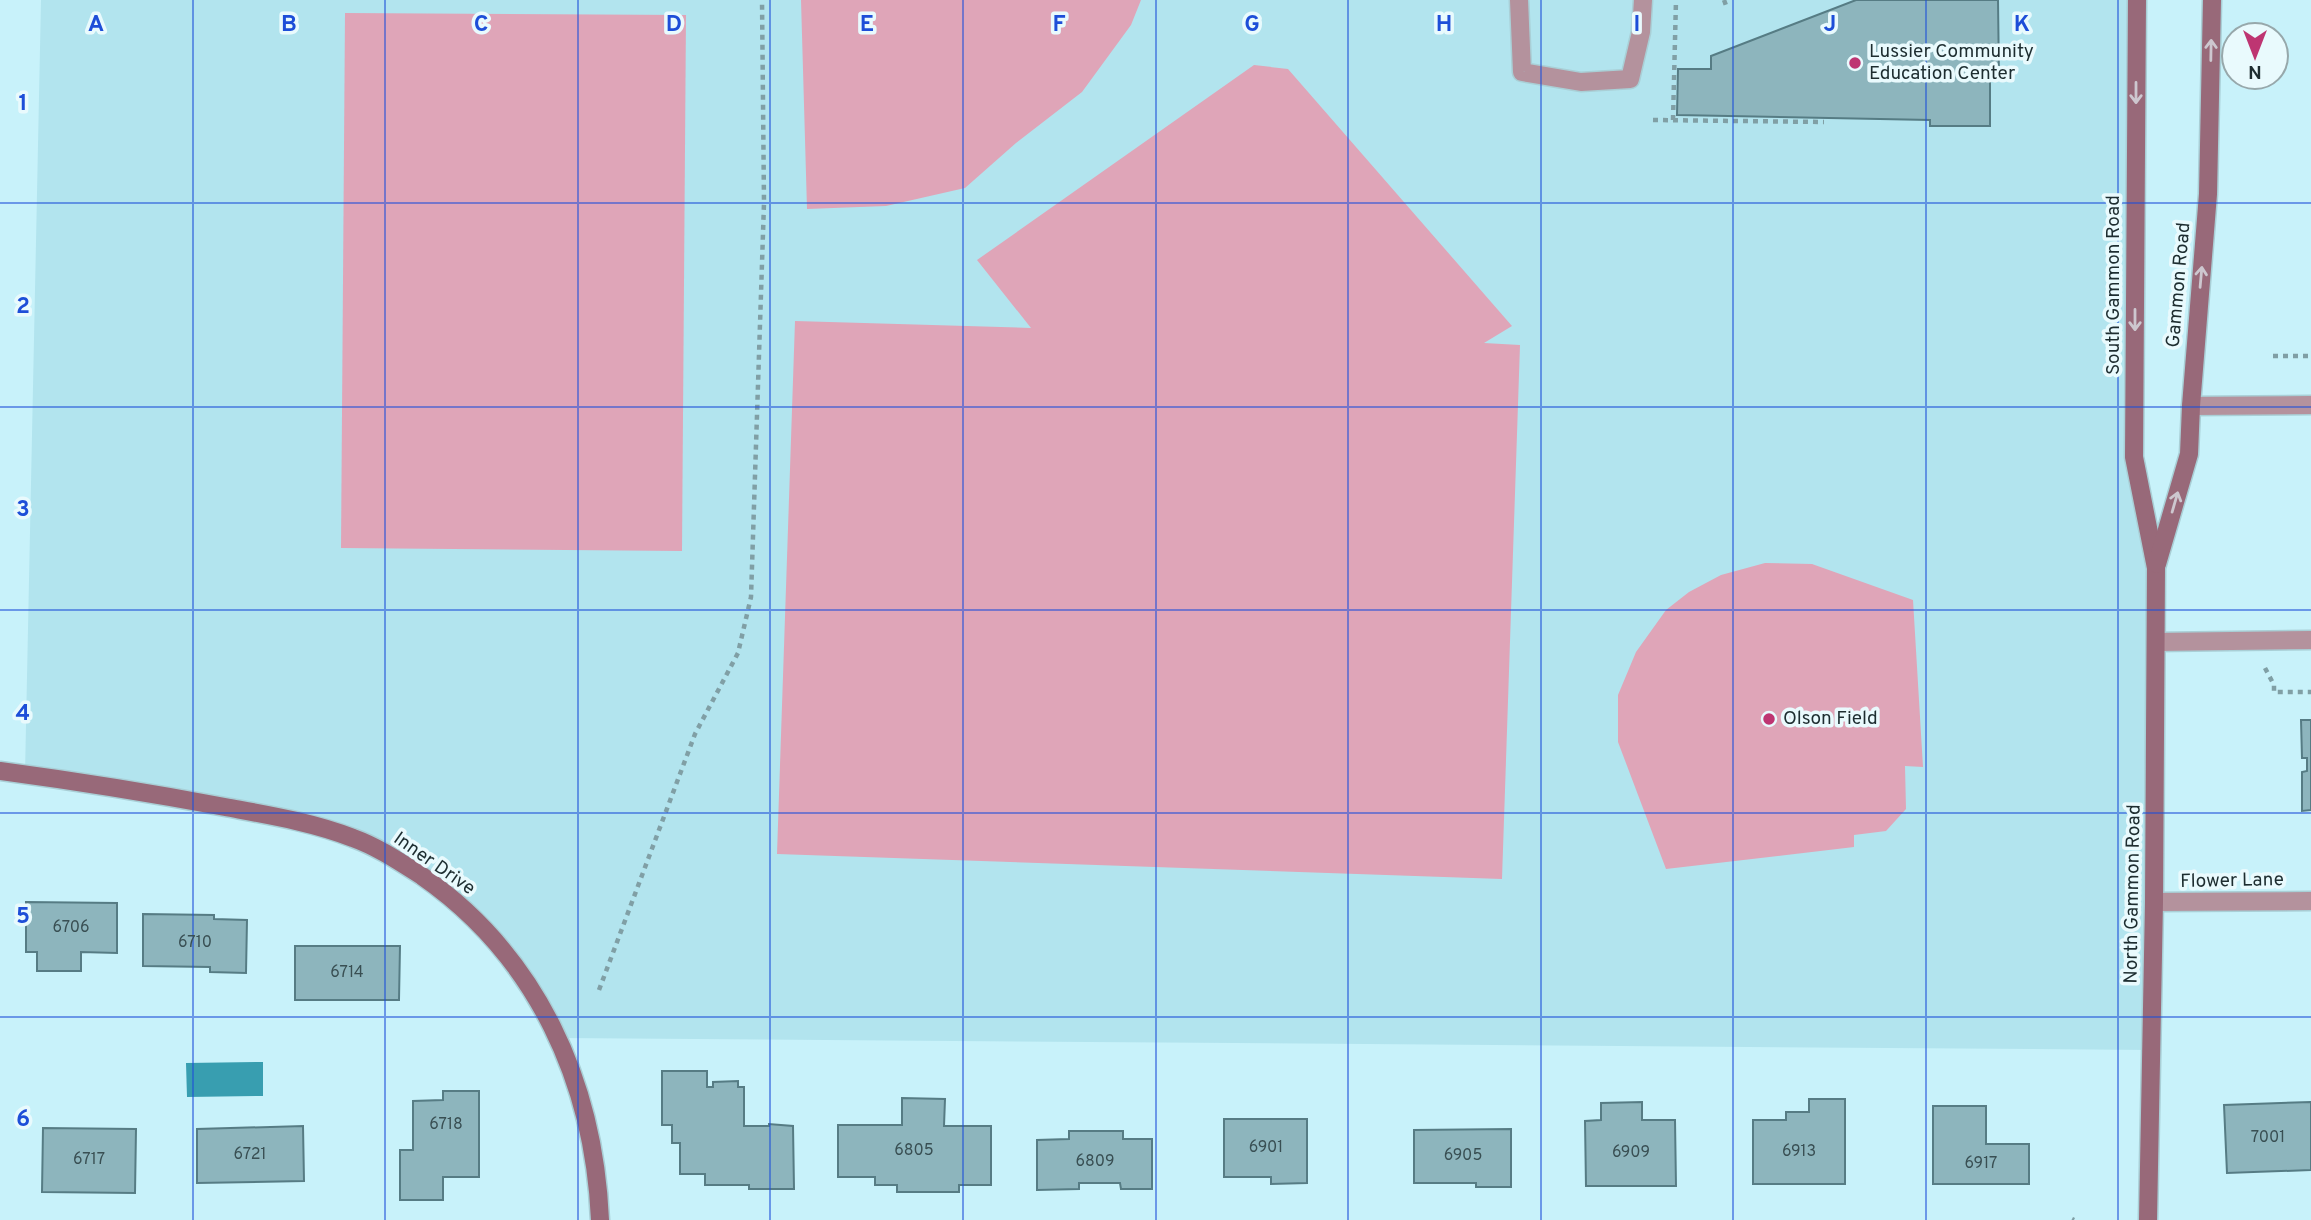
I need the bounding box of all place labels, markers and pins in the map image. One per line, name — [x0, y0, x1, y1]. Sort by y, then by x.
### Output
place label: Lussier Community Education Center — [1869, 40, 2034, 86]
marker: Lussier Community Education Center — [1847, 55, 1863, 71]
place label: Olson Field — [1783, 707, 1878, 731]
marker: Olson Field — [1761, 711, 1777, 727]

